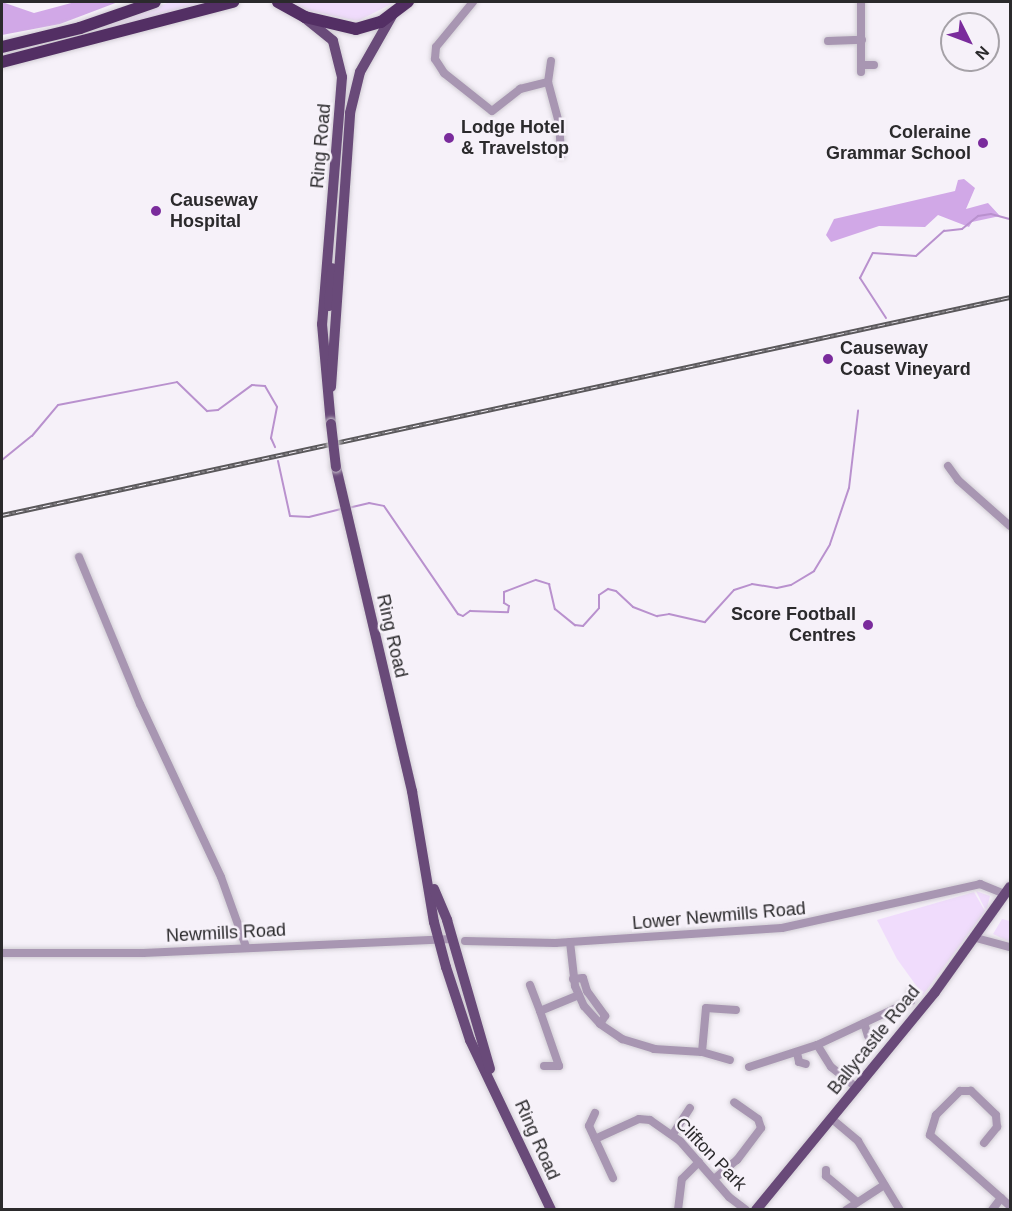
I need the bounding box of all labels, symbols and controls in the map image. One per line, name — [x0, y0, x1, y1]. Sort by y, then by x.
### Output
north arrow — [940, 12, 1000, 72]
text: N — [972, 43, 992, 63]
street label: Ring Road — [307, 103, 335, 189]
place label: Lodge Hotel & Travelstop — [461, 117, 569, 160]
place label: Coleraine Grammar School — [826, 122, 971, 164]
marker: Lodge Hotel & Travelstop — [442, 131, 456, 145]
marker: Coleraine Grammar School — [976, 136, 990, 150]
place label: Causeway Hospital — [170, 190, 258, 232]
marker: Causeway Hospital — [147, 202, 165, 220]
place label: Causeway Coast Vineyard — [840, 338, 971, 380]
marker: Causeway Coast Vineyard — [821, 352, 835, 366]
street label: Ring Road — [372, 592, 412, 680]
place label: Score Football Centres — [731, 604, 856, 646]
marker: Score Football Centres — [861, 618, 875, 632]
street label: Lower Newmills Road — [631, 898, 807, 934]
street label: Newmills Road — [166, 919, 286, 947]
street label: Ballycastle Road — [823, 981, 925, 1099]
street label: Ring Road — [510, 1097, 564, 1183]
street label: Clifton Park — [671, 1113, 751, 1195]

